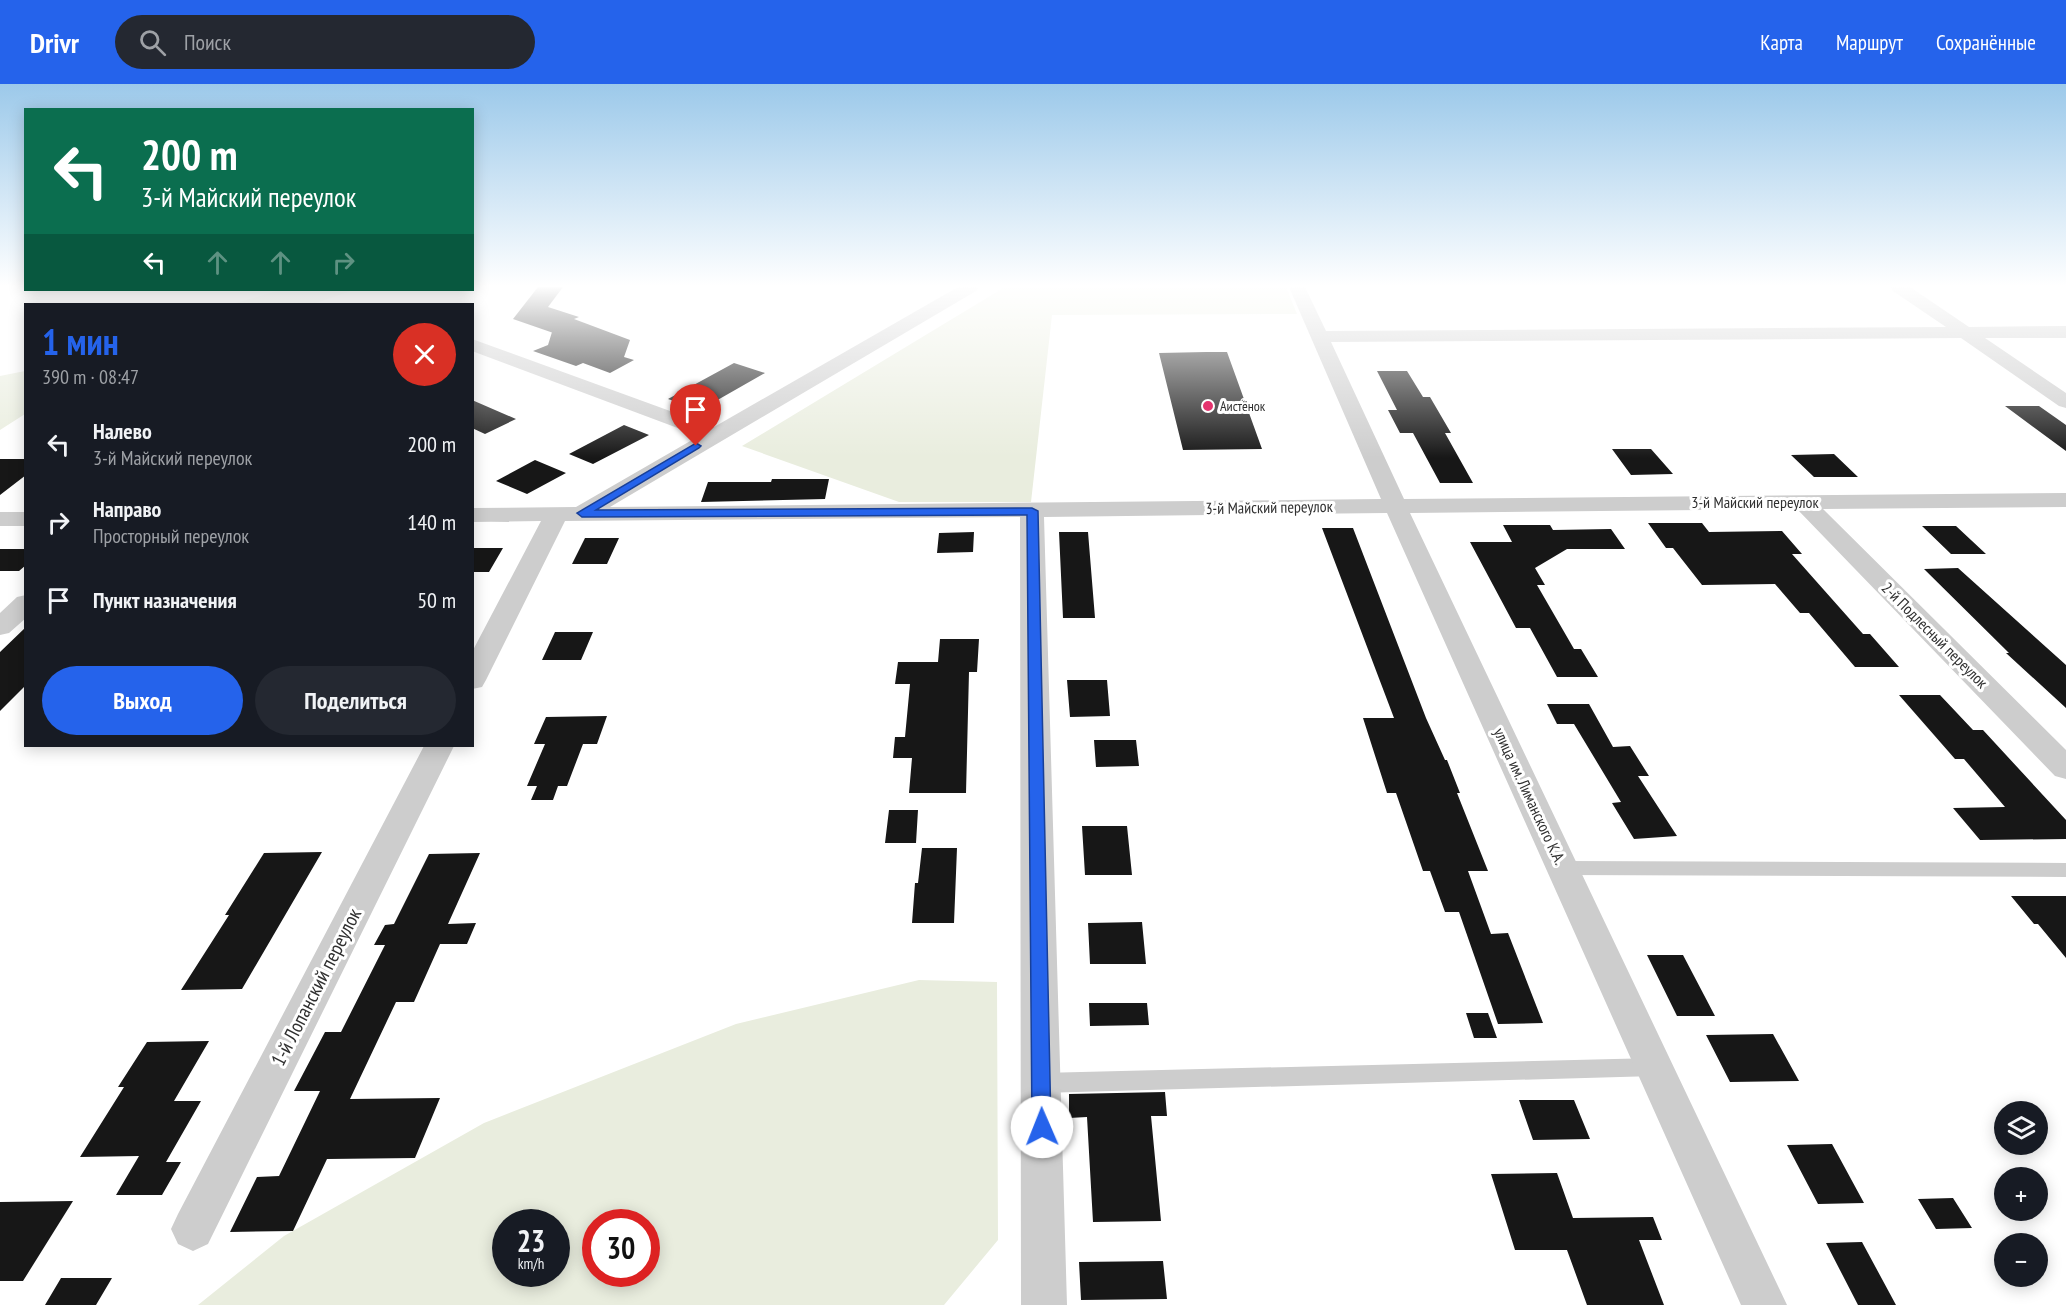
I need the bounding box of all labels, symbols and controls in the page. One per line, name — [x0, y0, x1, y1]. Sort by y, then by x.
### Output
search box — [115, 15, 535, 69]
text: Drivr — [30, 24, 79, 61]
icon: search — [136, 26, 169, 59]
text: Поиск — [184, 28, 231, 56]
text: Карта — [1760, 29, 1803, 56]
text: Маршрут — [1836, 29, 1903, 56]
text: Сохранённые — [1936, 29, 2036, 56]
text: 200 m — [141, 127, 238, 182]
icon: left — [42, 132, 120, 210]
text: 3-й Майский переулок — [141, 180, 356, 214]
icon: left — [138, 246, 171, 279]
icon: ahead — [201, 246, 234, 279]
icon: ahead — [264, 246, 297, 279]
icon: right — [327, 246, 360, 279]
text: 1 мин — [42, 318, 119, 365]
button: close — [393, 323, 456, 386]
text: 390 m · 08:47 — [42, 364, 139, 390]
pin — [670, 384, 721, 446]
icon: arrive — [679, 393, 712, 426]
place label: Аистёнок — [1220, 397, 1266, 415]
marker: Аистёнок — [1201, 399, 1215, 413]
text: Налево — [93, 417, 152, 445]
icon: left — [42, 428, 75, 461]
text: 200 m — [407, 430, 456, 458]
text: 3-й Майский переулок — [93, 445, 252, 471]
street label: 3-й Майский переулок — [1691, 492, 1820, 512]
text: Направо — [93, 495, 161, 523]
street label: 3-й Майский переулок — [1205, 496, 1334, 518]
icon: right — [42, 506, 75, 539]
text: 140 m — [407, 508, 456, 536]
text: Просторный переулок — [93, 523, 249, 549]
street label: 2-й Подлесный переулок — [1878, 578, 1993, 693]
icon: arrive — [42, 584, 75, 617]
text: Пункт назначения — [93, 586, 237, 614]
text: 50 m — [417, 586, 456, 614]
button: Выход — [42, 666, 243, 735]
button: Поделиться — [255, 666, 456, 735]
street label: улица им. Лиманского К.А. — [1490, 724, 1571, 868]
street label: 1-й Лопанский переулок — [265, 903, 367, 1070]
position arrow — [1010, 1095, 1074, 1159]
map controls — [1994, 1101, 2048, 1287]
button: layers — [1994, 1101, 2048, 1155]
button: + — [1994, 1167, 2048, 1221]
speed limit sign: 30 — [582, 1209, 660, 1287]
text: 23 — [517, 1221, 545, 1260]
button: − — [1994, 1233, 2048, 1287]
text: km/h — [518, 1254, 544, 1273]

